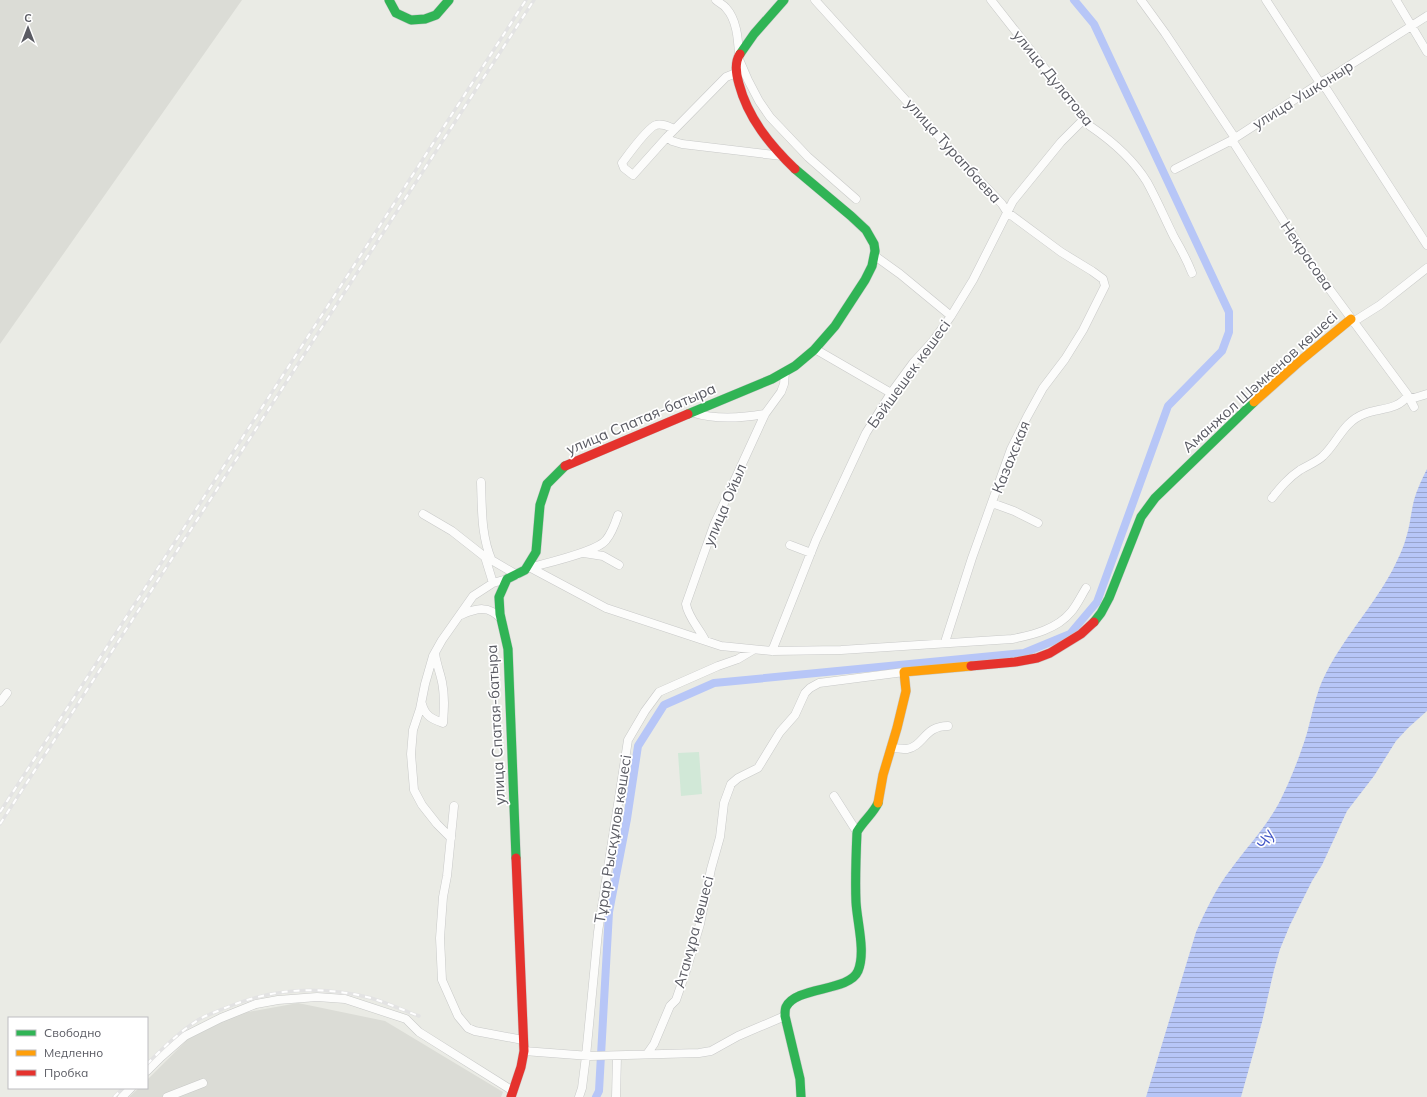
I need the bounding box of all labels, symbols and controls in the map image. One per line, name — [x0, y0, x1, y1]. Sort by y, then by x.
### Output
north arrow — [8, 8, 48, 48]
text: С — [24, 11, 32, 25]
street label: улица Дулатова — [1009, 26, 1098, 130]
street label: улица Ушконыр — [1249, 56, 1357, 133]
street label: улица Турапбаева — [901, 94, 1005, 207]
street label: Некрасова — [1277, 218, 1338, 294]
street label: Аманжол Шәмкенов көшесі — [1178, 307, 1341, 456]
street label: Бәйшешек көшесі — [863, 316, 954, 432]
street label: улица Спатая-батыра — [563, 378, 719, 459]
street label: Казахская — [987, 418, 1034, 496]
street label: улица Ойыл — [699, 461, 750, 549]
street label: улица Спатая-батыра — [482, 644, 509, 806]
street label: Тұрар Рысқұлов көшесі — [590, 753, 635, 925]
water label: Чу — [1252, 824, 1279, 852]
street label: Атамұра көшесі — [669, 874, 718, 990]
legend — [8, 1017, 148, 1089]
text: Свободно — [44, 1025, 101, 1040]
text: Медленно — [44, 1045, 103, 1060]
text: Пробка — [44, 1065, 88, 1080]

